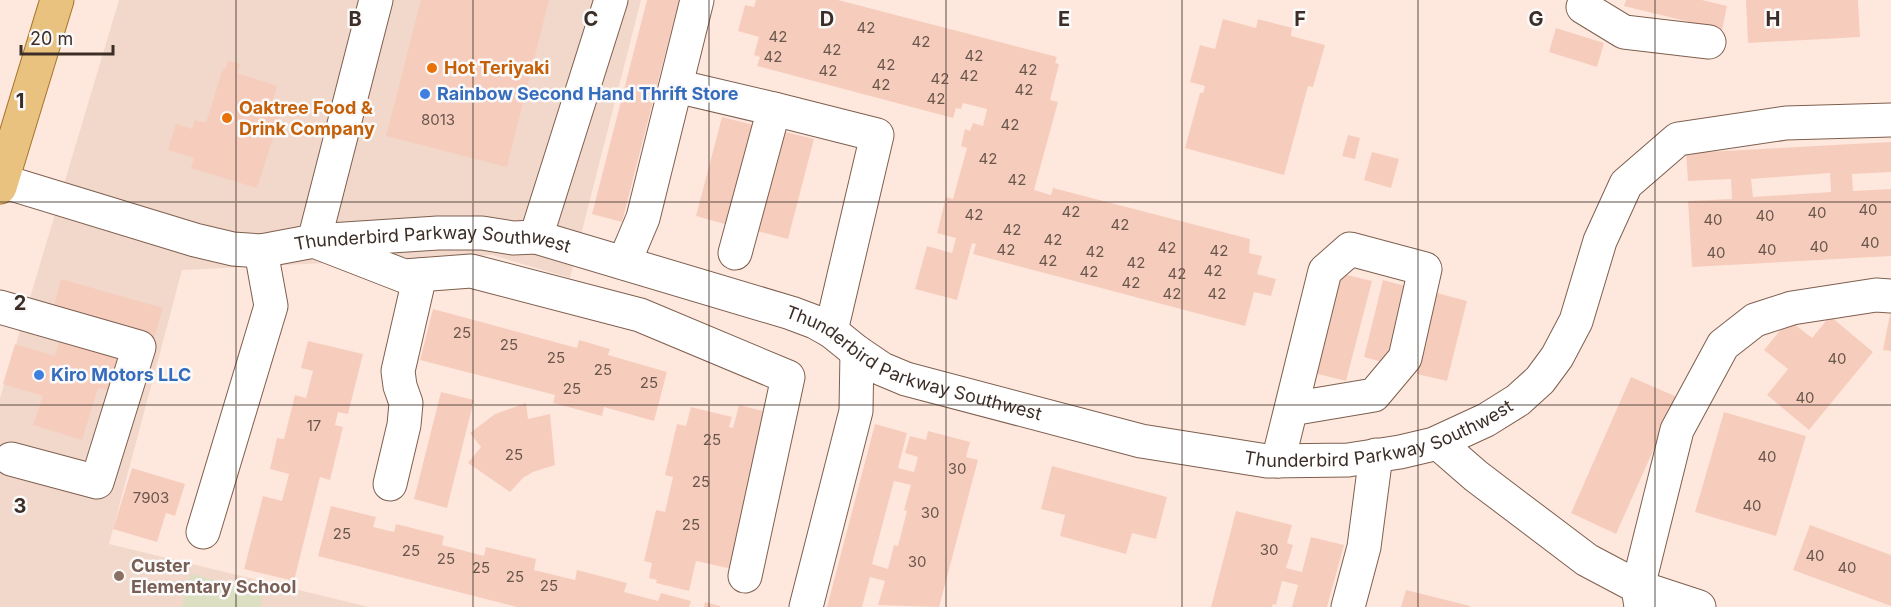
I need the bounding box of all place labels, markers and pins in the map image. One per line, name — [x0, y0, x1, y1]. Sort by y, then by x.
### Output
place label: Hot Teriyaki — [444, 57, 549, 78]
marker: Hot Teriyaki — [425, 61, 439, 75]
place label: Rainbow Second Hand Thrift Store — [437, 83, 739, 104]
marker: Rainbow Second Hand Thrift Store — [418, 87, 432, 101]
place label: Oaktree Food & Drink Company — [239, 97, 375, 139]
marker: Oaktree Food & Drink Company — [220, 111, 234, 125]
place label: Kiro Motors LLC — [51, 364, 191, 385]
marker: Kiro Motors LLC — [32, 368, 46, 382]
place label: Custer Elementary School — [131, 555, 296, 597]
marker: Custer Elementary School — [112, 569, 126, 583]

